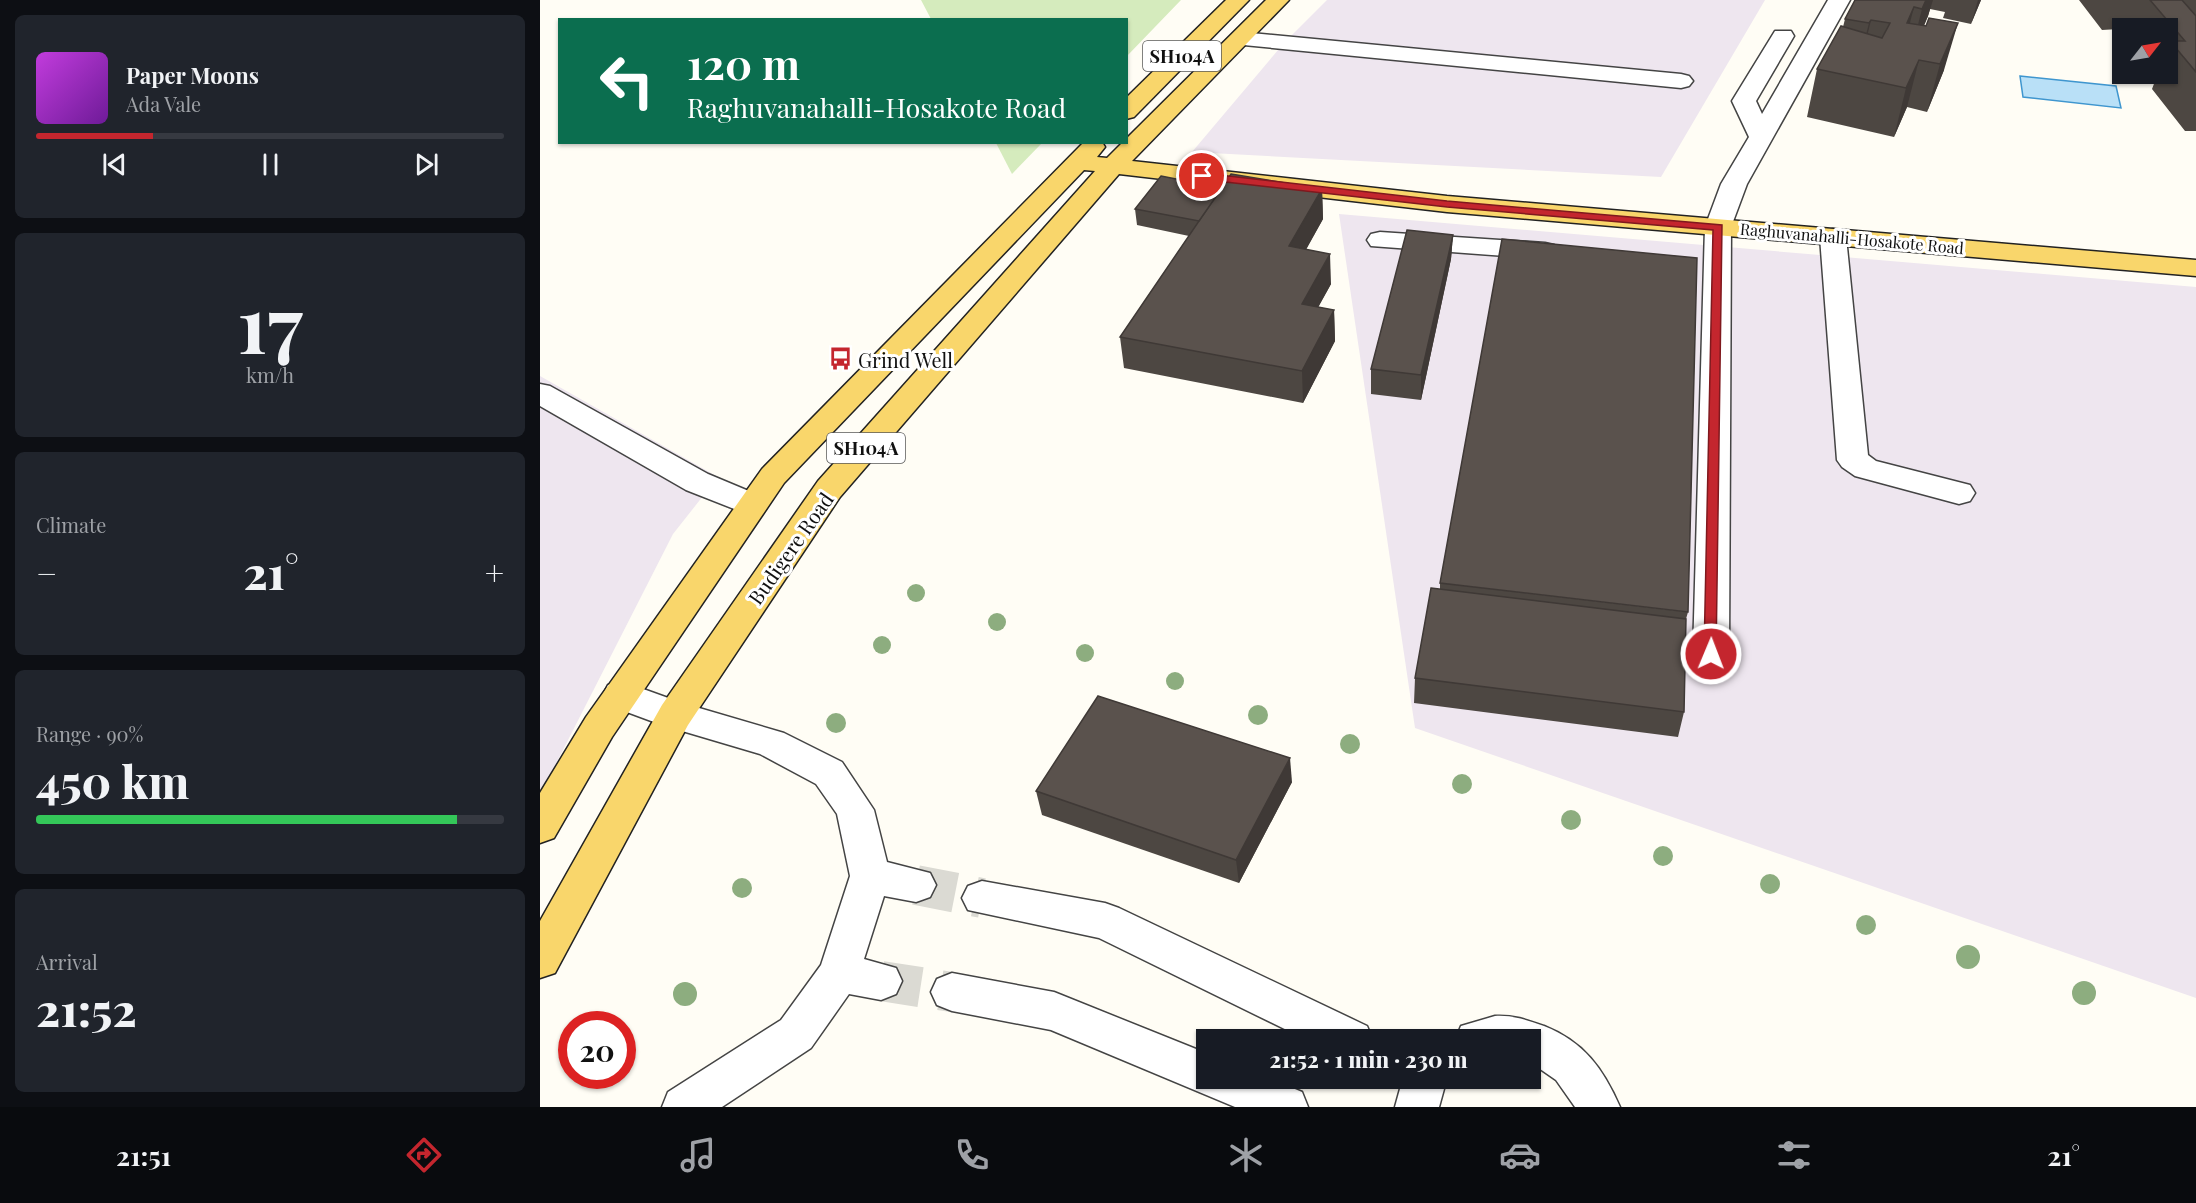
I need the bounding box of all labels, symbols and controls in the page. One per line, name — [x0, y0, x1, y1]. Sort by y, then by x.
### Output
north arrow — [2112, 18, 2178, 84]
map controls — [2112, 18, 2178, 84]
text: 120 m — [687, 35, 800, 91]
road number: SH104A — [1143, 41, 1221, 71]
icon: left — [588, 42, 666, 120]
text: Paper Moons — [126, 60, 259, 90]
text: Raghuvanahalli-Hosakote Road — [687, 89, 1066, 125]
text: Ada Vale — [126, 90, 201, 117]
icon: previous — [98, 148, 131, 181]
icon: pause — [254, 148, 287, 181]
icon: next — [410, 148, 443, 181]
pin — [1176, 150, 1227, 201]
icon: arrive — [1185, 159, 1218, 192]
street label: Raghuvanahalli-Hosakote Road — [1739, 218, 1965, 258]
text: 17 — [237, 270, 303, 374]
bus stop icon: Grind Well — [827, 346, 853, 372]
place label: Grind Well — [858, 346, 953, 373]
text: km/h — [246, 361, 294, 388]
road number: SH104A — [827, 433, 905, 463]
street label: Budigere Road — [741, 486, 839, 609]
text: Climate — [36, 511, 106, 538]
text: 21° — [243, 541, 299, 601]
text: − — [36, 550, 57, 594]
text: + — [485, 550, 504, 594]
position arrow — [1679, 622, 1743, 686]
text: Range · 90% — [36, 720, 143, 747]
text: 450 km — [36, 750, 189, 810]
text: Arrival — [36, 948, 98, 975]
text: 21:52 — [36, 978, 137, 1038]
speed limit sign: 20 — [558, 1011, 636, 1089]
text: 21:52 · 1 min · 230 m — [1270, 1044, 1467, 1074]
icon: directions — [403, 1134, 445, 1176]
icon: music — [677, 1134, 719, 1176]
icon: phone — [951, 1134, 993, 1176]
icon: climate — [1225, 1134, 1267, 1176]
icon: car — [1499, 1134, 1541, 1176]
icon: filters — [1773, 1134, 1815, 1176]
text: 21:51 — [116, 1137, 171, 1173]
text: 21° — [2047, 1137, 2080, 1173]

